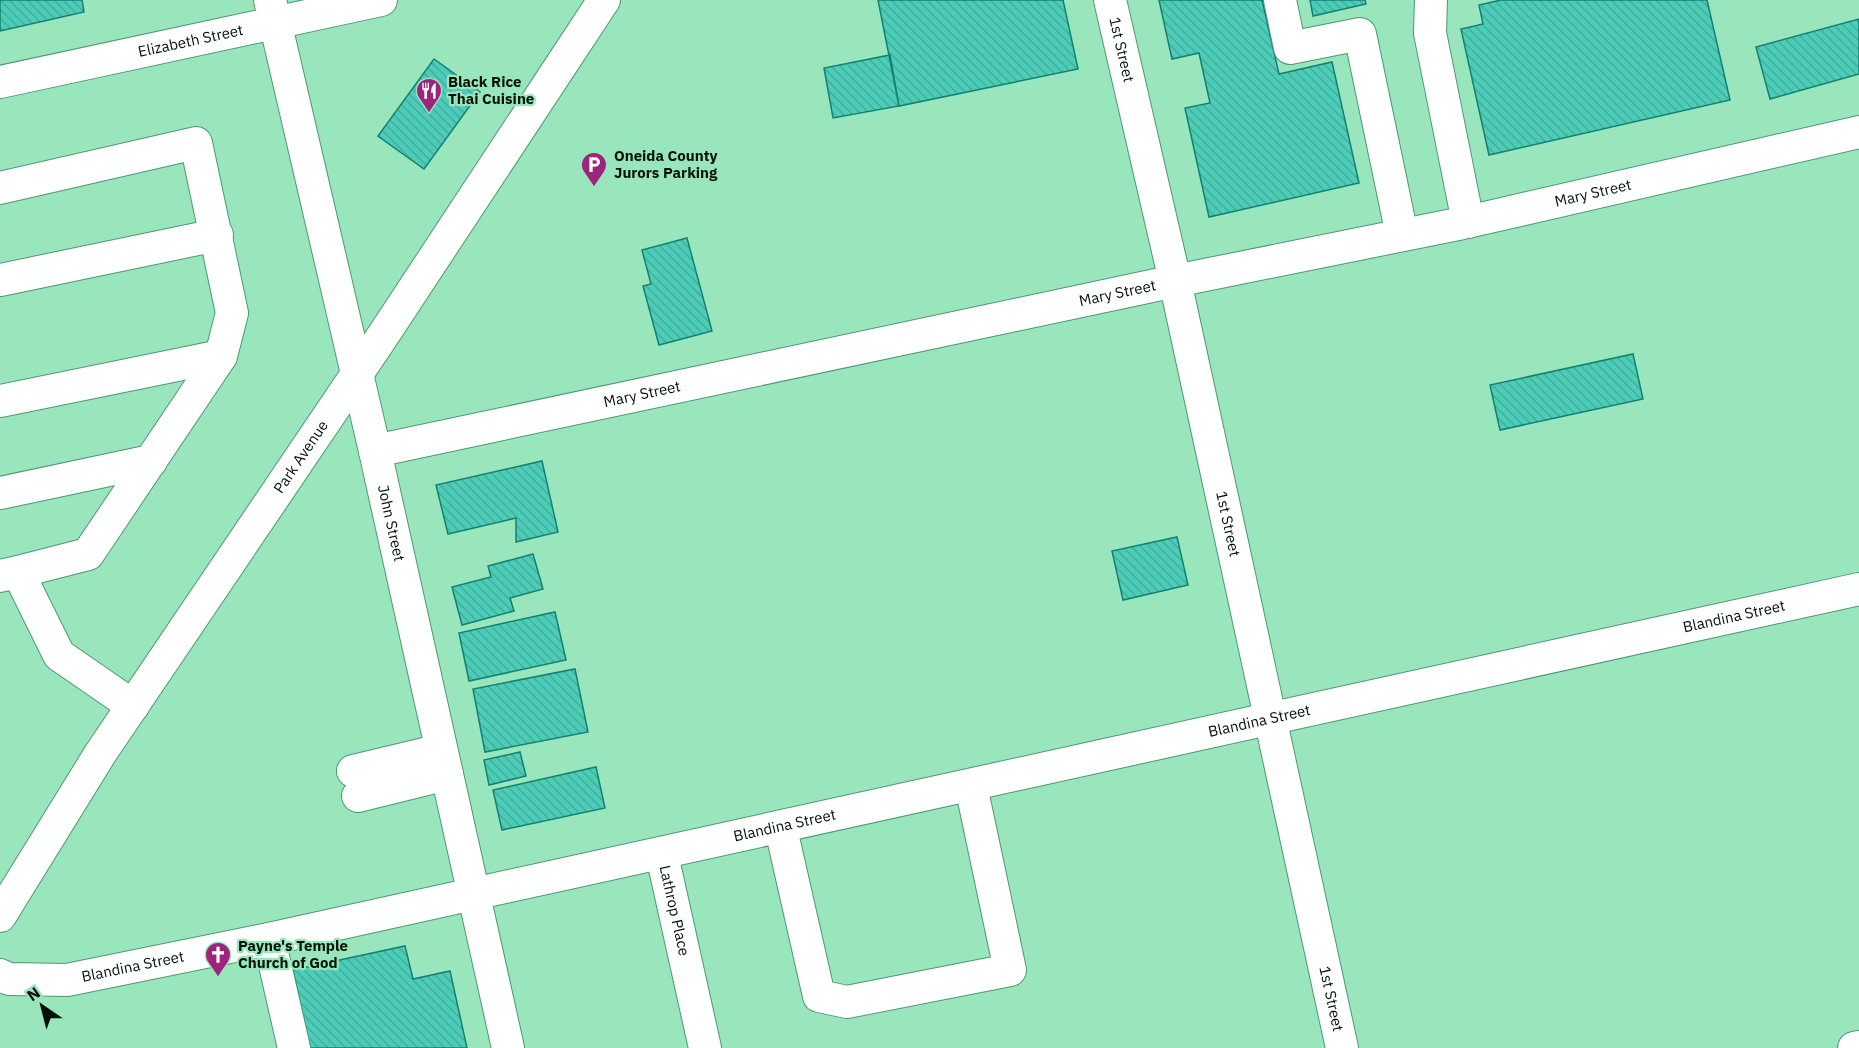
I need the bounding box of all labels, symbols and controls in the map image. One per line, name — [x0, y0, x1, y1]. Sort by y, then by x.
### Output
street label: 1st Street — [1105, 15, 1139, 84]
street label: Elizabeth Street — [136, 20, 245, 61]
place label: Black Rice Thai Cuisine — [448, 72, 534, 108]
restaurant icon: Black Rice Thai Cuisine — [414, 76, 444, 114]
place label: Oneida County Jurors Parking — [614, 146, 718, 182]
parking icon: Oneida County Jurors Parking — [579, 150, 609, 188]
street label: Mary Street — [1553, 175, 1633, 211]
street label: Mary Street — [1077, 275, 1157, 310]
street label: Mary Street — [602, 376, 682, 411]
street label: Park Avenue — [269, 416, 332, 497]
street label: John Street — [374, 483, 409, 563]
street label: 1st Street — [1212, 489, 1245, 558]
street label: Blandina Street — [1681, 596, 1787, 637]
street label: Blandina Street — [1206, 700, 1312, 741]
street label: Blandina Street — [732, 805, 837, 845]
street label: Lathrop Place — [656, 863, 694, 958]
place label: Payne's Temple Church of God — [238, 936, 348, 972]
church icon: Payne's Temple Church of God — [203, 940, 233, 978]
street label: Blandina Street — [80, 946, 186, 986]
street label: 1st Street — [1315, 964, 1348, 1033]
north arrow — [12, 976, 72, 1036]
text: N — [23, 982, 44, 1005]

